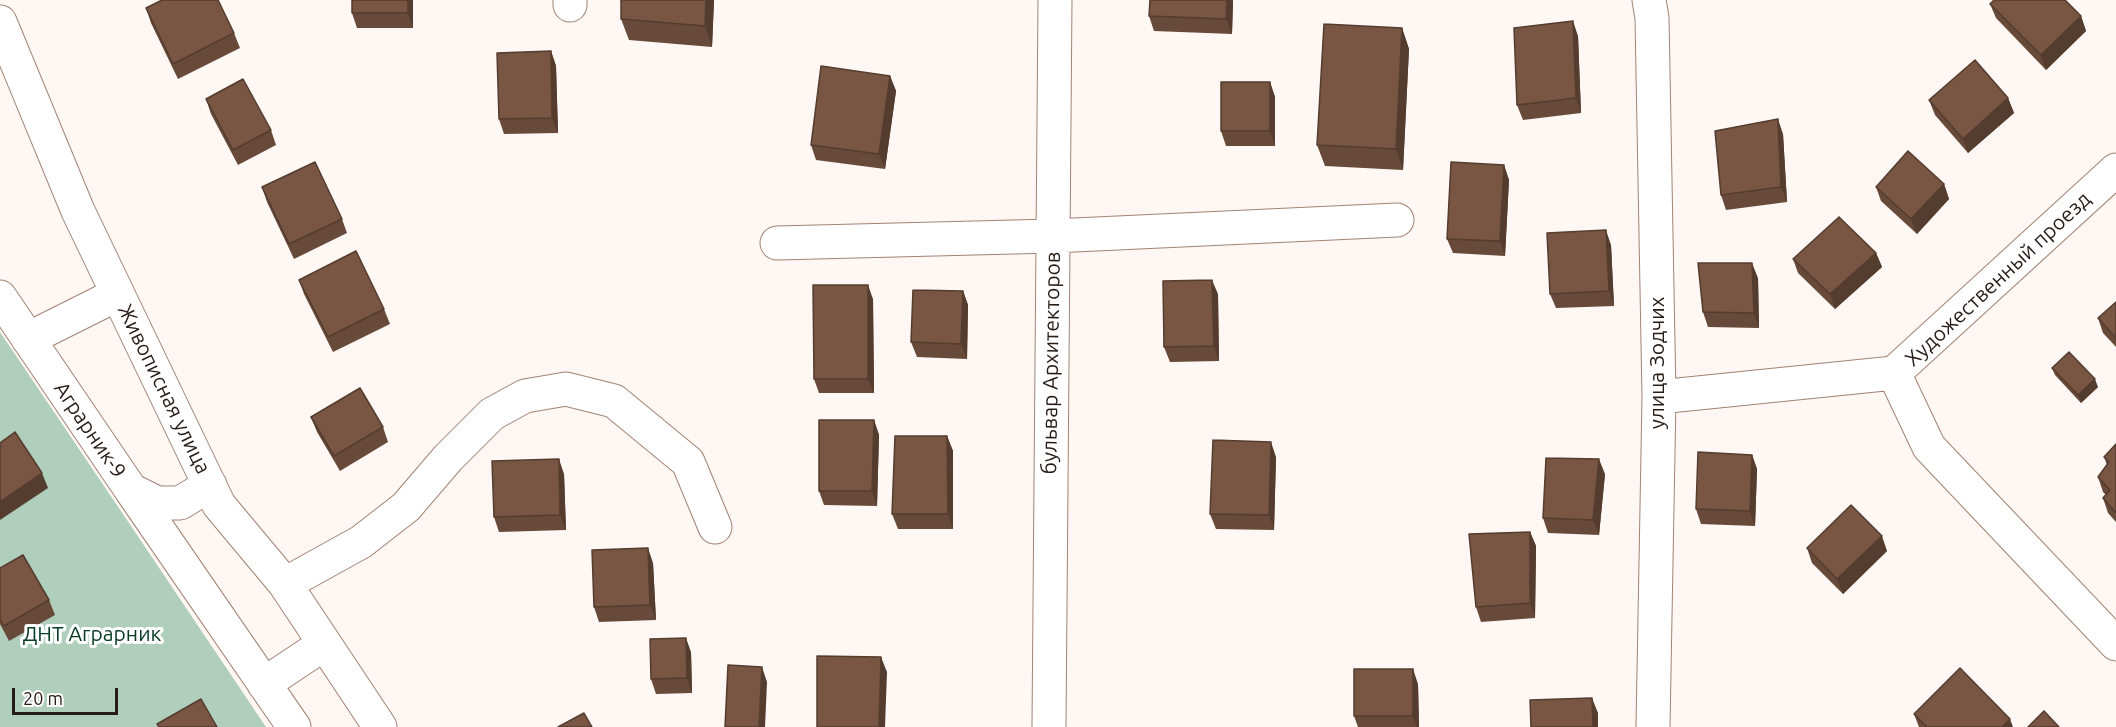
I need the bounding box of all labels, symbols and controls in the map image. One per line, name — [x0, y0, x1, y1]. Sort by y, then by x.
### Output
street label: Художественный проезд — [1900, 186, 2096, 372]
street label: бульвар Архитекторов — [1036, 251, 1066, 475]
street label: улица Зодчих — [1644, 297, 1670, 429]
street label: Живописная улица — [112, 300, 216, 478]
street label: Аграрник-9 — [49, 377, 131, 483]
park label: ДНТ Аграрник — [23, 621, 161, 647]
scale bar — [15, 676, 122, 714]
text: 20 m — [23, 688, 63, 708]

